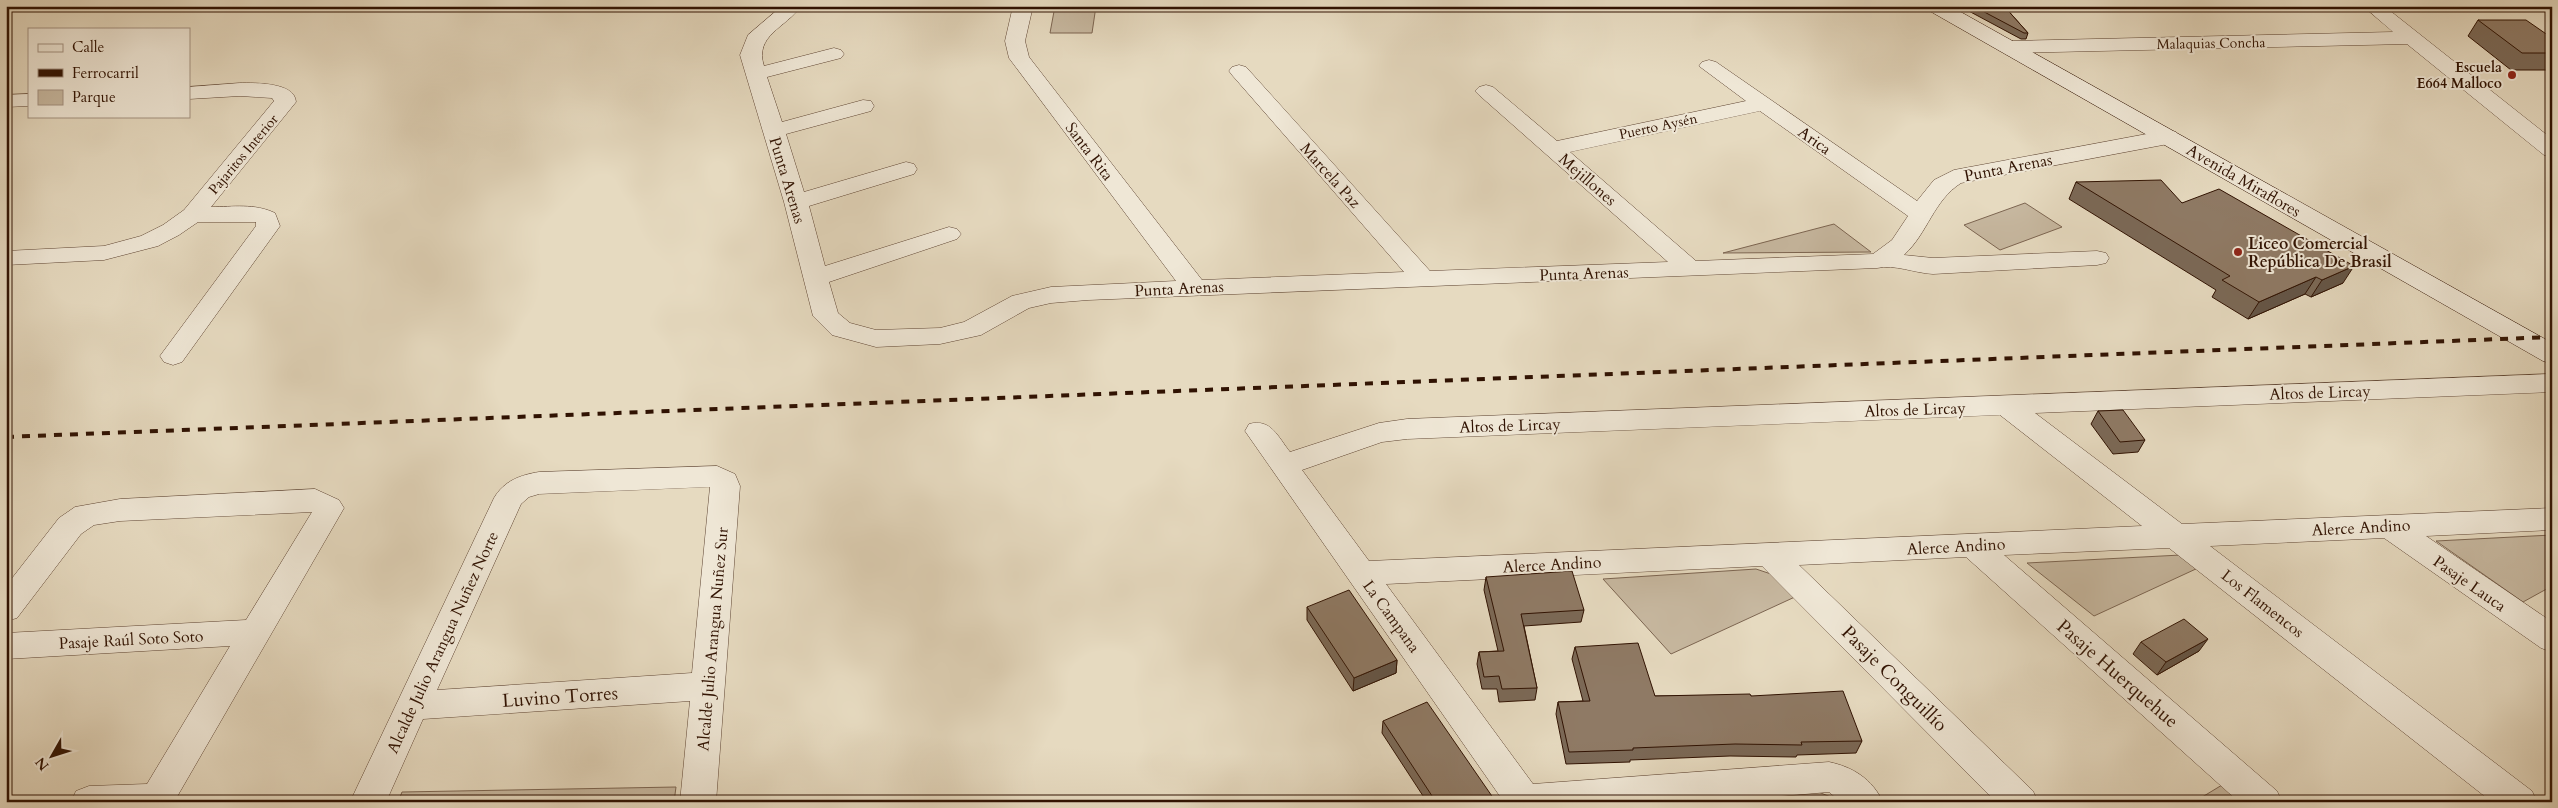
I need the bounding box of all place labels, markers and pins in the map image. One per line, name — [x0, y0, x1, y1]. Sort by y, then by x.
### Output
place label: Escuela E664 Malloco — [2417, 58, 2502, 93]
marker: Escuela E664 Malloco — [2506, 69, 2518, 81]
place label: Liceo Comercial República De Brasil — [2248, 233, 2392, 273]
marker: Liceo Comercial República De Brasil — [2232, 246, 2244, 258]

